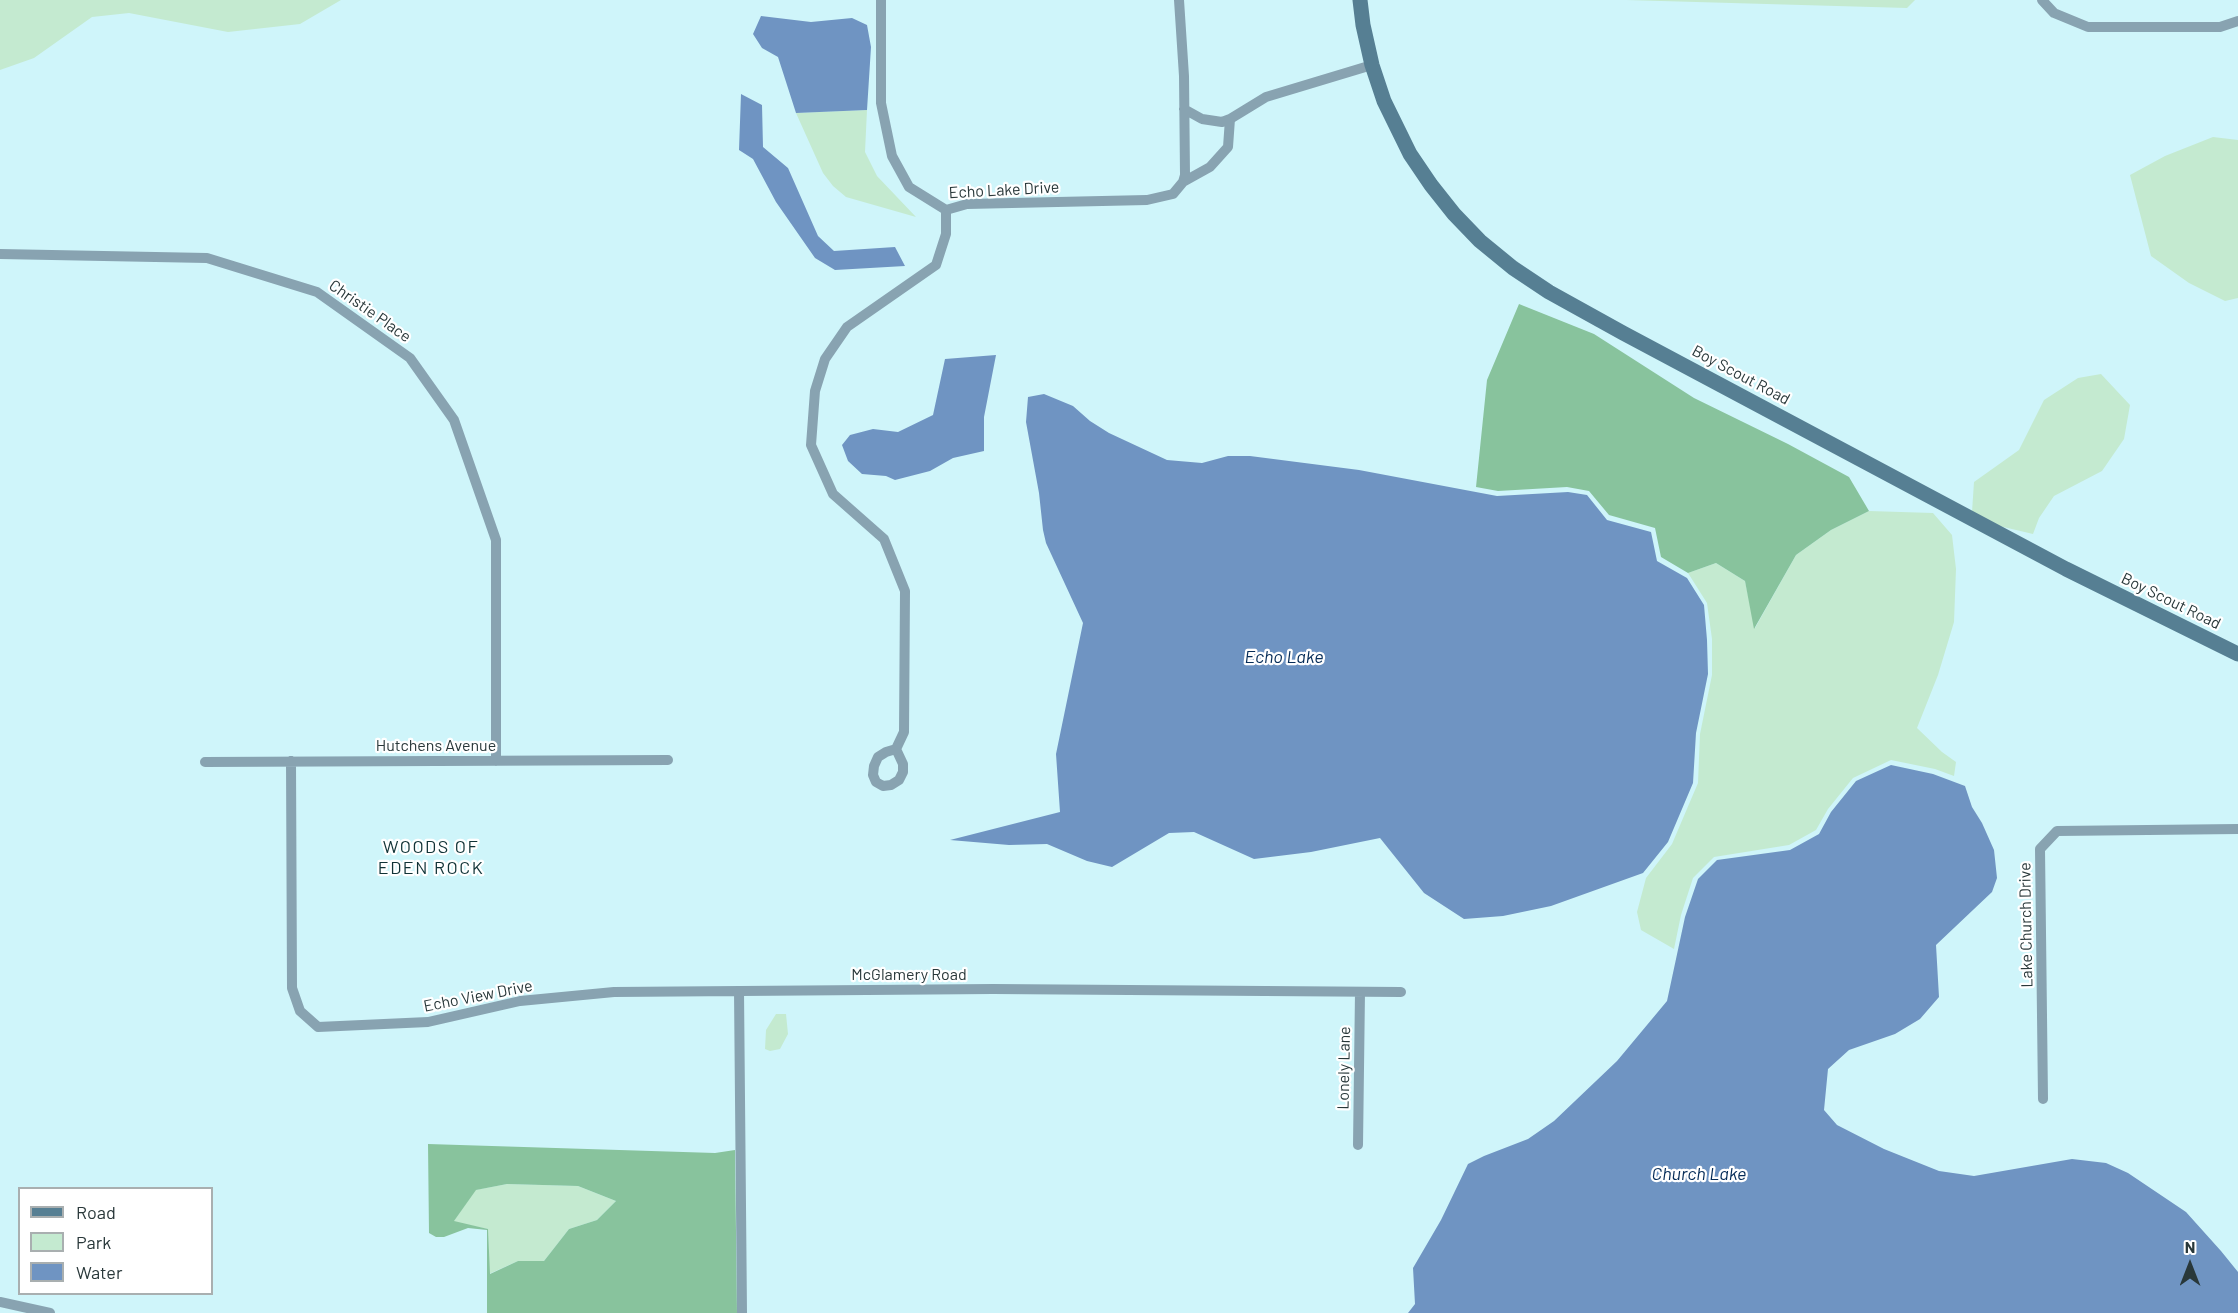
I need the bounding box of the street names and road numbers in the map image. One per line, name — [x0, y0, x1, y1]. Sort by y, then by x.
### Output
street label: Echo Lake Drive — [948, 178, 1060, 202]
street label: Christie Place — [325, 276, 415, 346]
street label: Boy Scout Road — [1689, 341, 1793, 409]
street label: Boy Scout Road — [2118, 569, 2224, 633]
street label: Hutchens Avenue — [376, 736, 496, 756]
street label: Lake Church Drive — [2015, 862, 2037, 988]
street label: McGlamery Road — [851, 965, 967, 985]
street label: Echo View Drive — [422, 976, 534, 1016]
street label: Lonely Lane — [1334, 1026, 1354, 1110]

